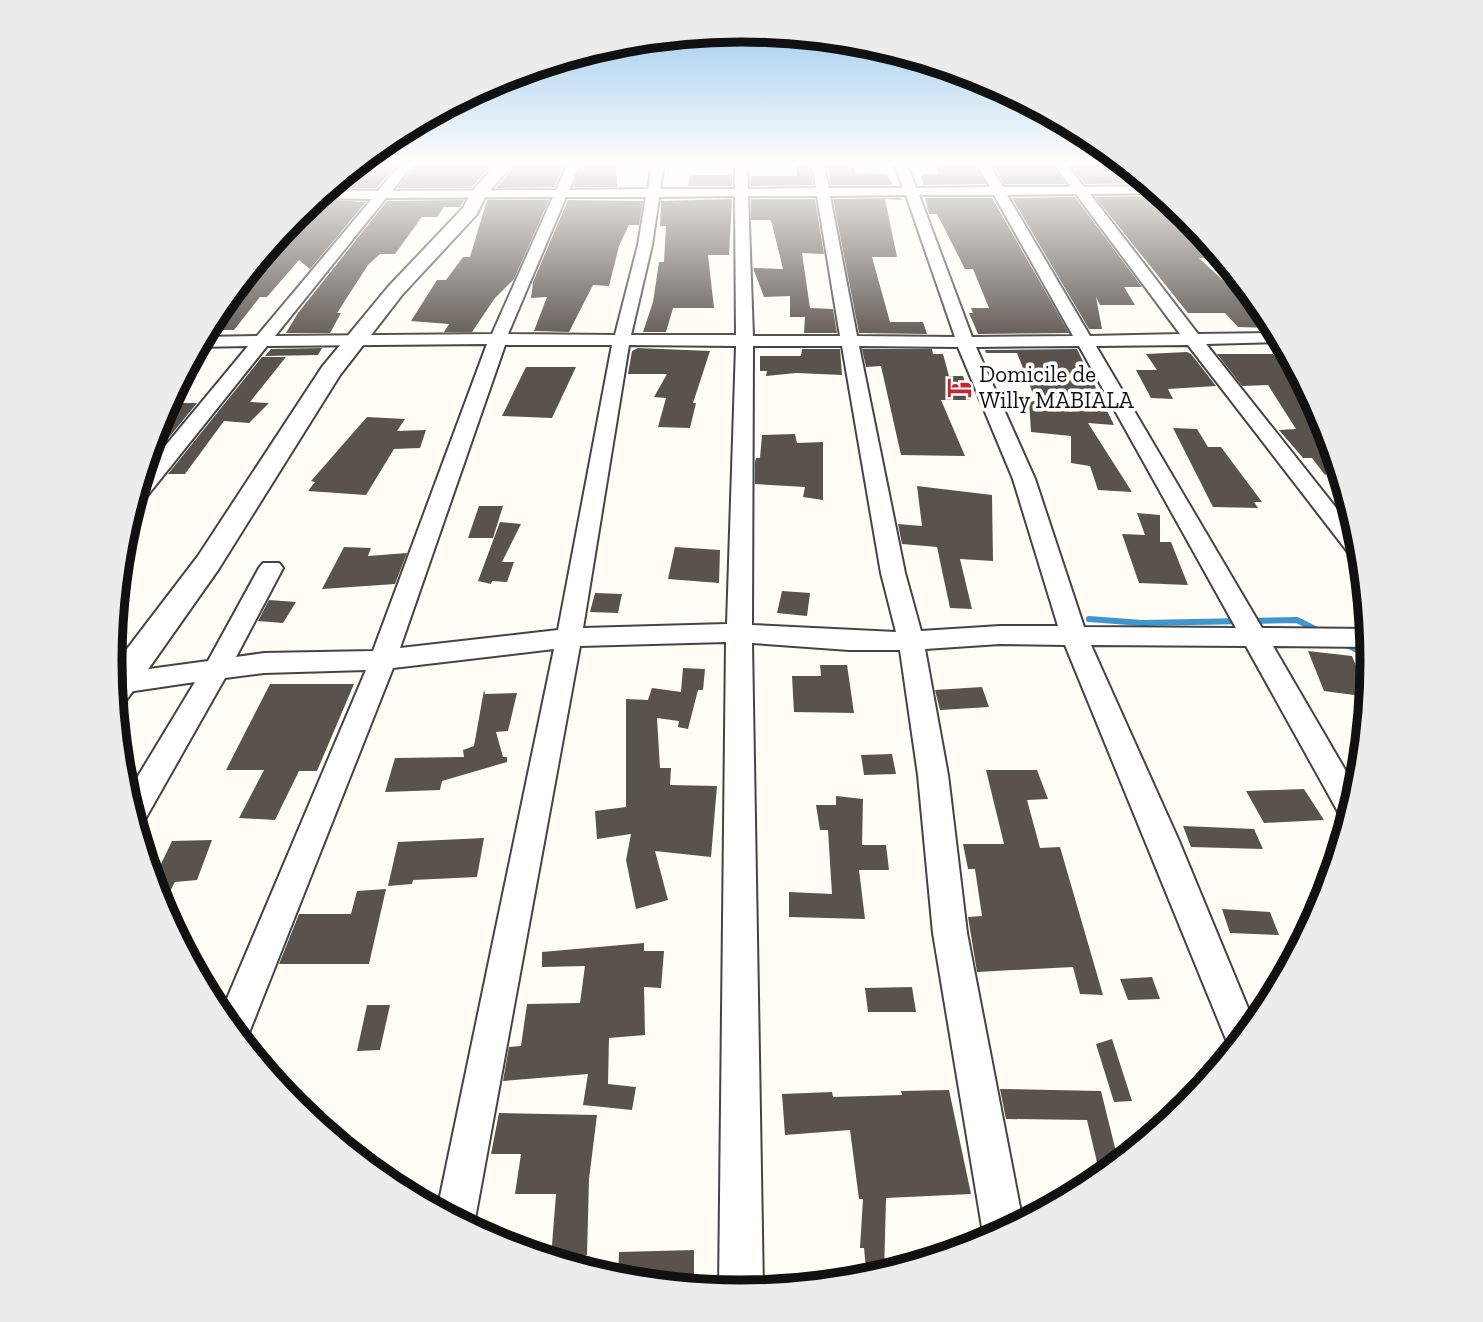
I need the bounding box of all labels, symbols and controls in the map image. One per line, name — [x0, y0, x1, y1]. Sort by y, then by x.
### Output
place label: Domicile de Willy MABIALA — [979, 360, 1135, 414]
hotel icon: Domicile de Willy MABIALA — [945, 373, 973, 401]

